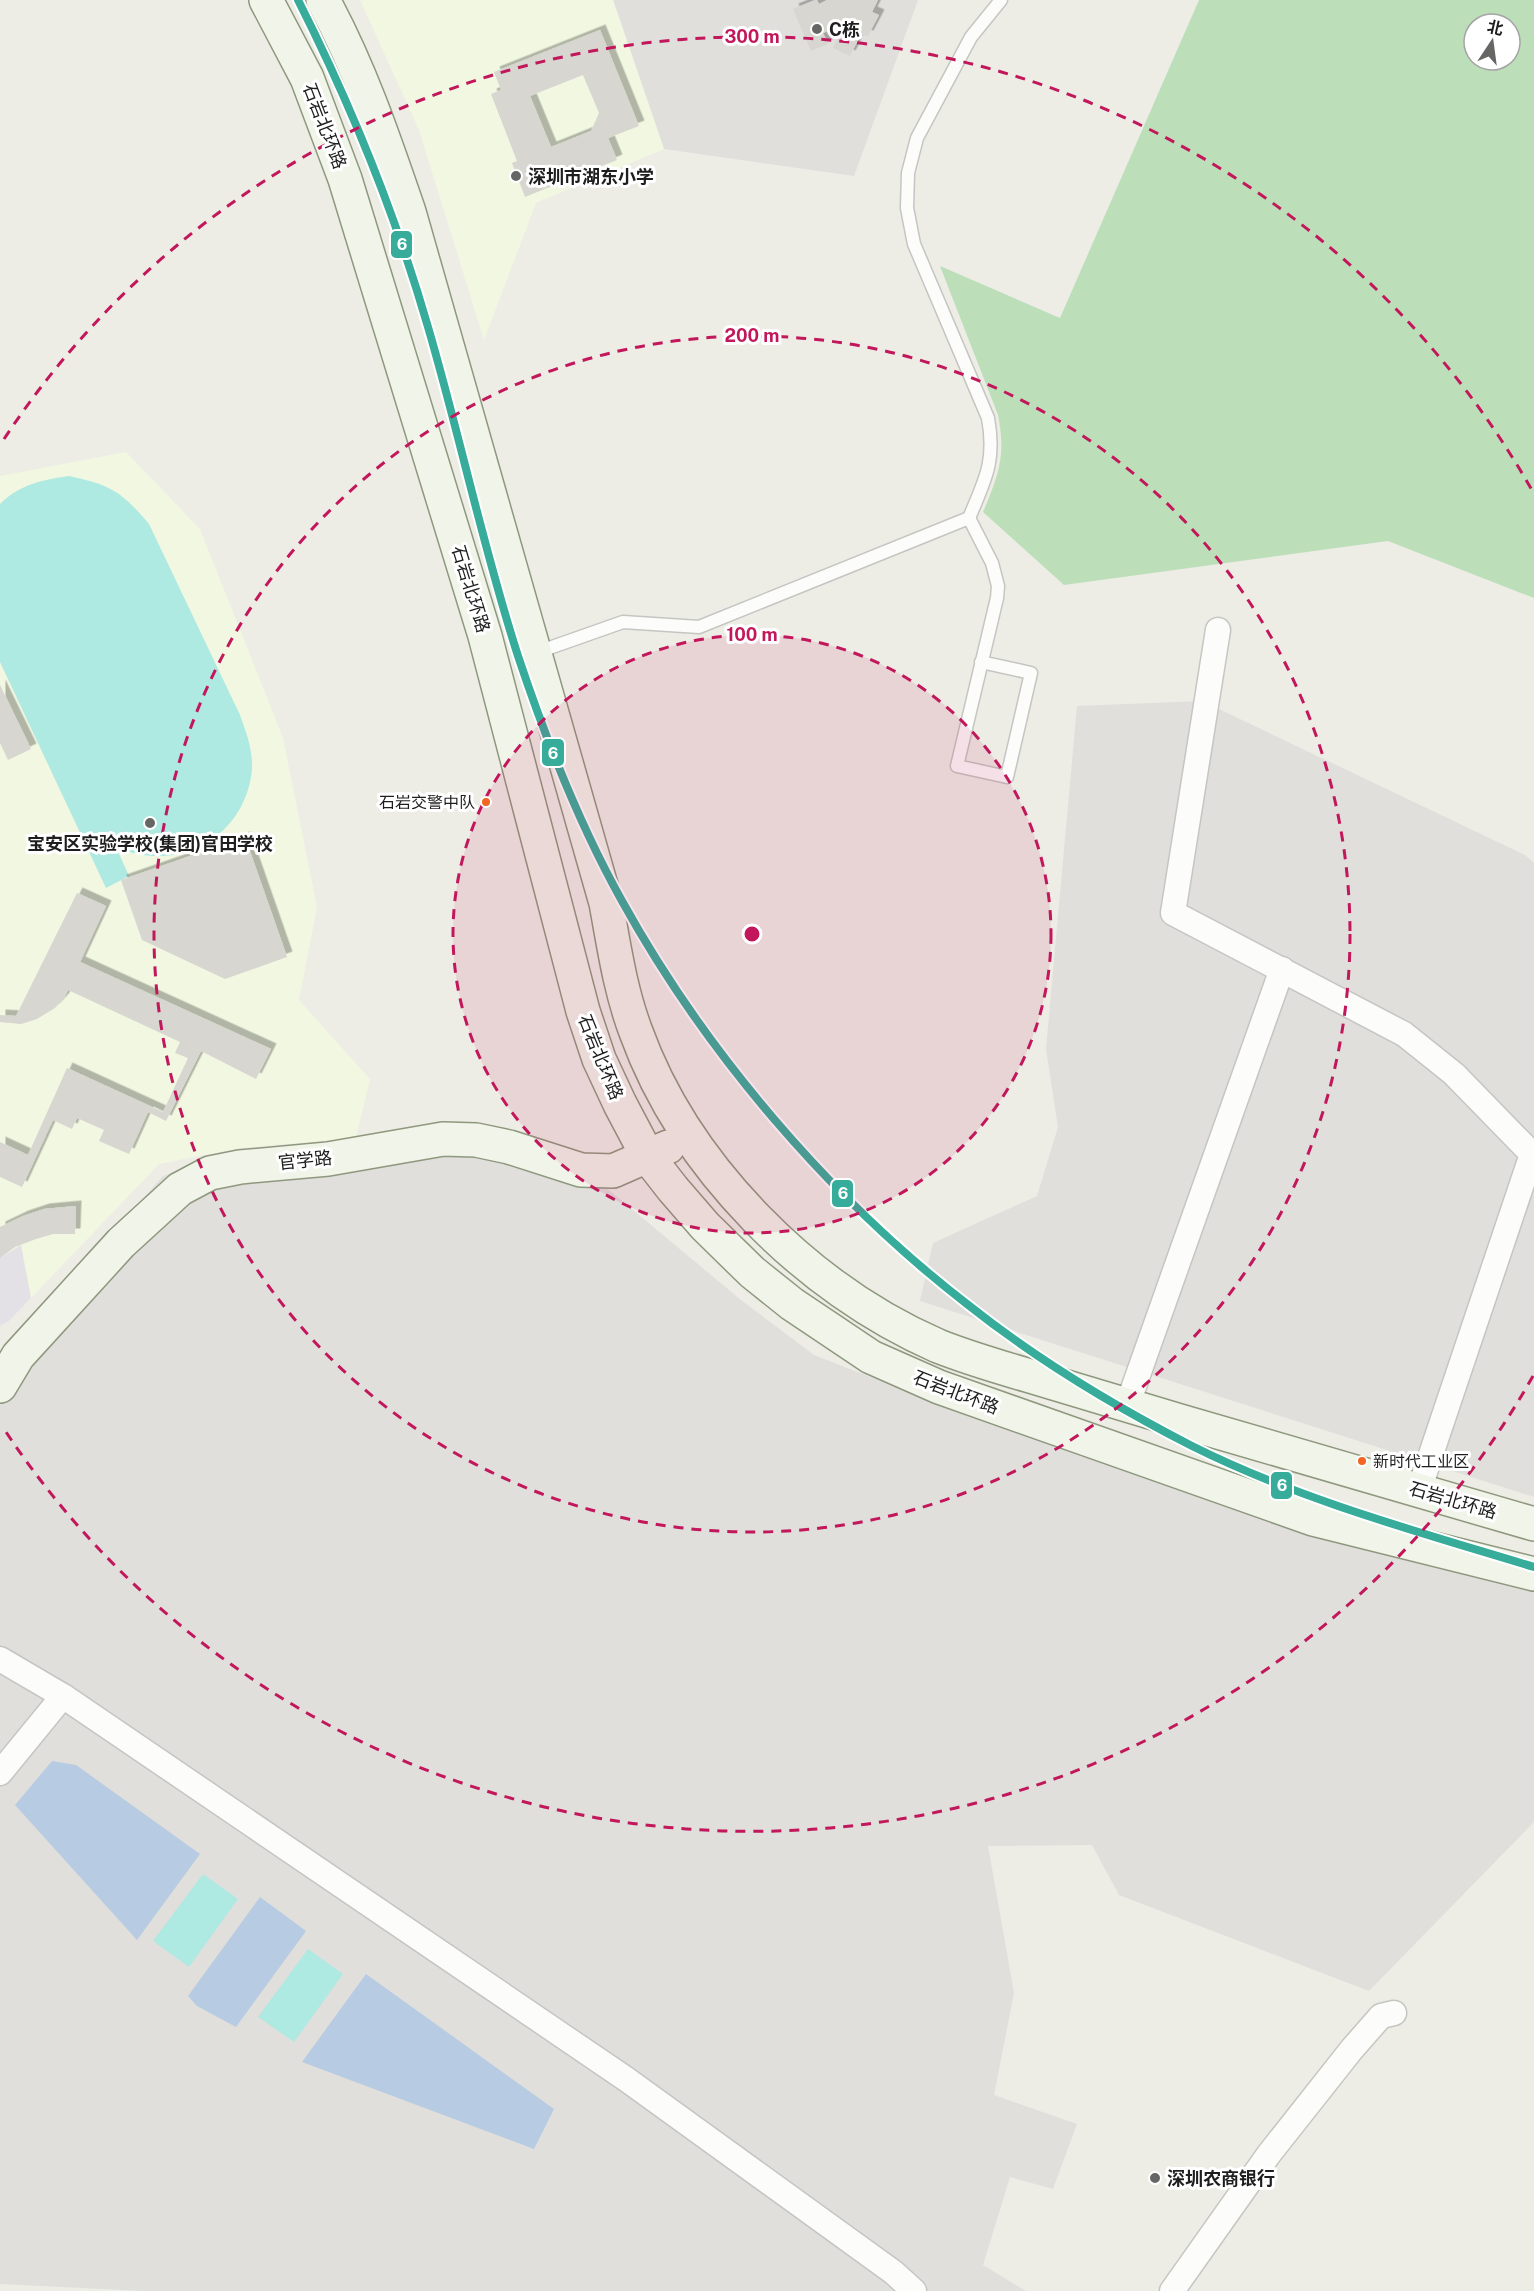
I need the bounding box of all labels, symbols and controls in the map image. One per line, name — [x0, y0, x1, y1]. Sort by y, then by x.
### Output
north arrow — [1462, 12, 1522, 72]
text: 北 — [1485, 17, 1505, 39]
place label: C栋 — [829, 19, 860, 40]
marker: C栋 — [810, 22, 824, 36]
text: 300 m — [724, 26, 780, 47]
street label: 石岩北环路 — [299, 80, 351, 172]
place label: 深圳市湖东小学 — [528, 166, 654, 187]
marker: 深圳市湖东小学 — [509, 169, 523, 183]
line badge: 6 — [390, 230, 413, 259]
text: 6 — [397, 235, 407, 254]
text: 200 m — [725, 325, 779, 346]
street label: 石岩北环路 — [448, 543, 494, 635]
text: 100 m — [726, 624, 778, 645]
line badge: 6 — [541, 738, 565, 767]
text: 6 — [548, 744, 558, 763]
place label: 石岩交警中队 — [379, 793, 475, 812]
marker: 石岩交警中队 — [480, 796, 492, 808]
marker: 宝安区实验学校(集团)官田学校 — [143, 816, 157, 830]
place label: 宝安区实验学校(集团)官田学校 — [27, 833, 273, 854]
centre of rings — [742, 924, 762, 944]
street label: 石岩北环路 — [574, 1011, 628, 1103]
street label: 官学路 — [277, 1147, 333, 1173]
line badge: 6 — [831, 1179, 854, 1208]
text: 6 — [838, 1184, 848, 1203]
street label: 石岩北环路 — [910, 1366, 1002, 1418]
place label: 新时代工业区 — [1373, 1452, 1469, 1471]
marker: 新时代工业区 — [1356, 1455, 1368, 1467]
line badge: 6 — [1270, 1471, 1293, 1500]
text: 6 — [1277, 1476, 1287, 1495]
street label: 石岩北环路 — [1407, 1478, 1499, 1522]
place label: 深圳农商银行 — [1167, 2168, 1275, 2189]
marker: 深圳农商银行 — [1148, 2171, 1162, 2185]

